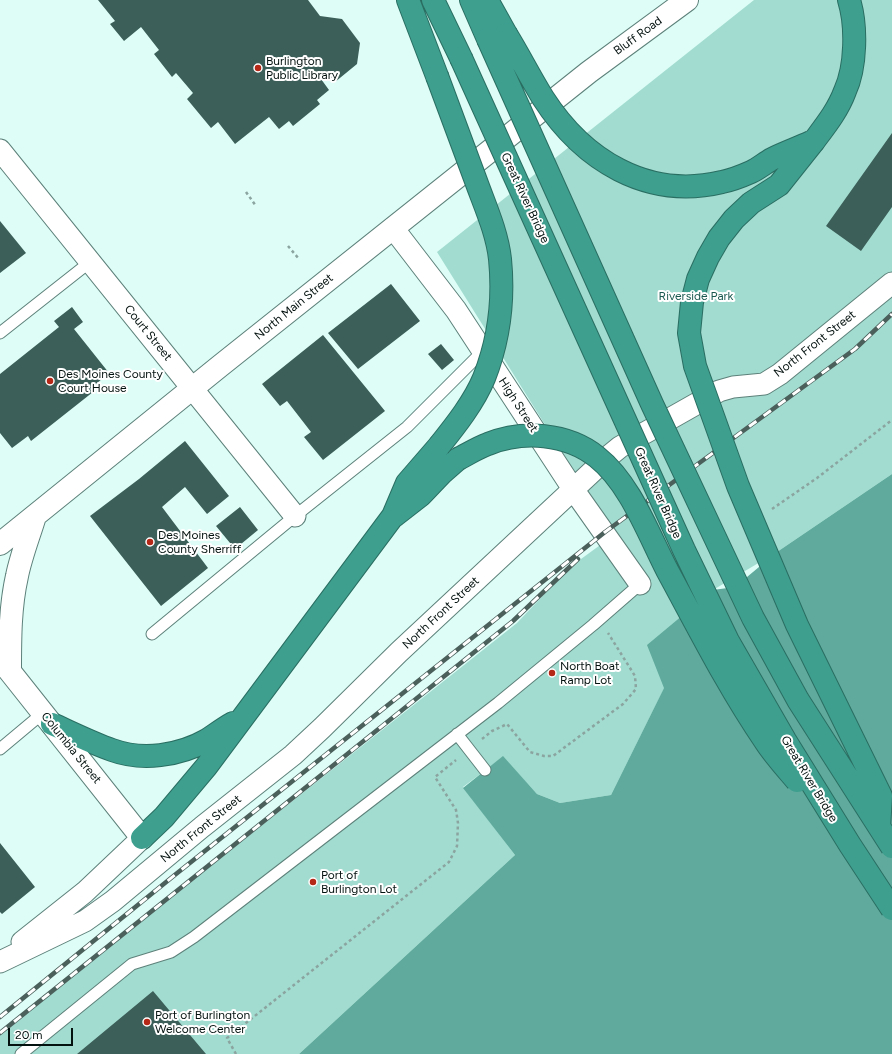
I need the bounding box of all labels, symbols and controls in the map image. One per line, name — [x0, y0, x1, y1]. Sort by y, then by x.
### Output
street label: Bluff Road — [611, 14, 665, 58]
place label: Burlington Public Library — [266, 54, 338, 82]
marker: Burlington Public Library — [253, 63, 263, 73]
street label: Great River Bridge — [498, 150, 552, 246]
street label: North Main Street — [252, 271, 336, 343]
park label: Riverside Park — [659, 289, 733, 303]
street label: Court Street — [121, 302, 175, 364]
street label: North Front Street — [771, 308, 859, 380]
place label: Des Moines County Court House — [58, 367, 163, 395]
street label: High Street — [495, 375, 541, 435]
marker: Des Moines County Court House — [45, 376, 55, 386]
street label: Great River Bridge — [631, 445, 685, 541]
place label: Des Moines County Sherriff — [158, 528, 241, 556]
marker: Des Moines County Sherriff — [145, 537, 155, 547]
street label: North Front Street — [400, 574, 482, 652]
place label: North Boat Ramp Lot — [560, 659, 619, 687]
marker: North Boat Ramp Lot — [547, 668, 557, 678]
street label: Columbia Street — [38, 709, 104, 787]
street label: Great River Bridge — [778, 733, 840, 825]
street label: North Front Street — [158, 792, 244, 866]
place label: Port of Burlington Lot — [321, 868, 397, 896]
marker: Port of Burlington Lot — [308, 877, 318, 887]
place label: Port of Burlington Welcome Center — [155, 1008, 250, 1036]
marker: Port of Burlington Welcome Center — [142, 1017, 152, 1027]
scale bar — [10, 1020, 75, 1046]
text: 20 m — [15, 1028, 43, 1042]

